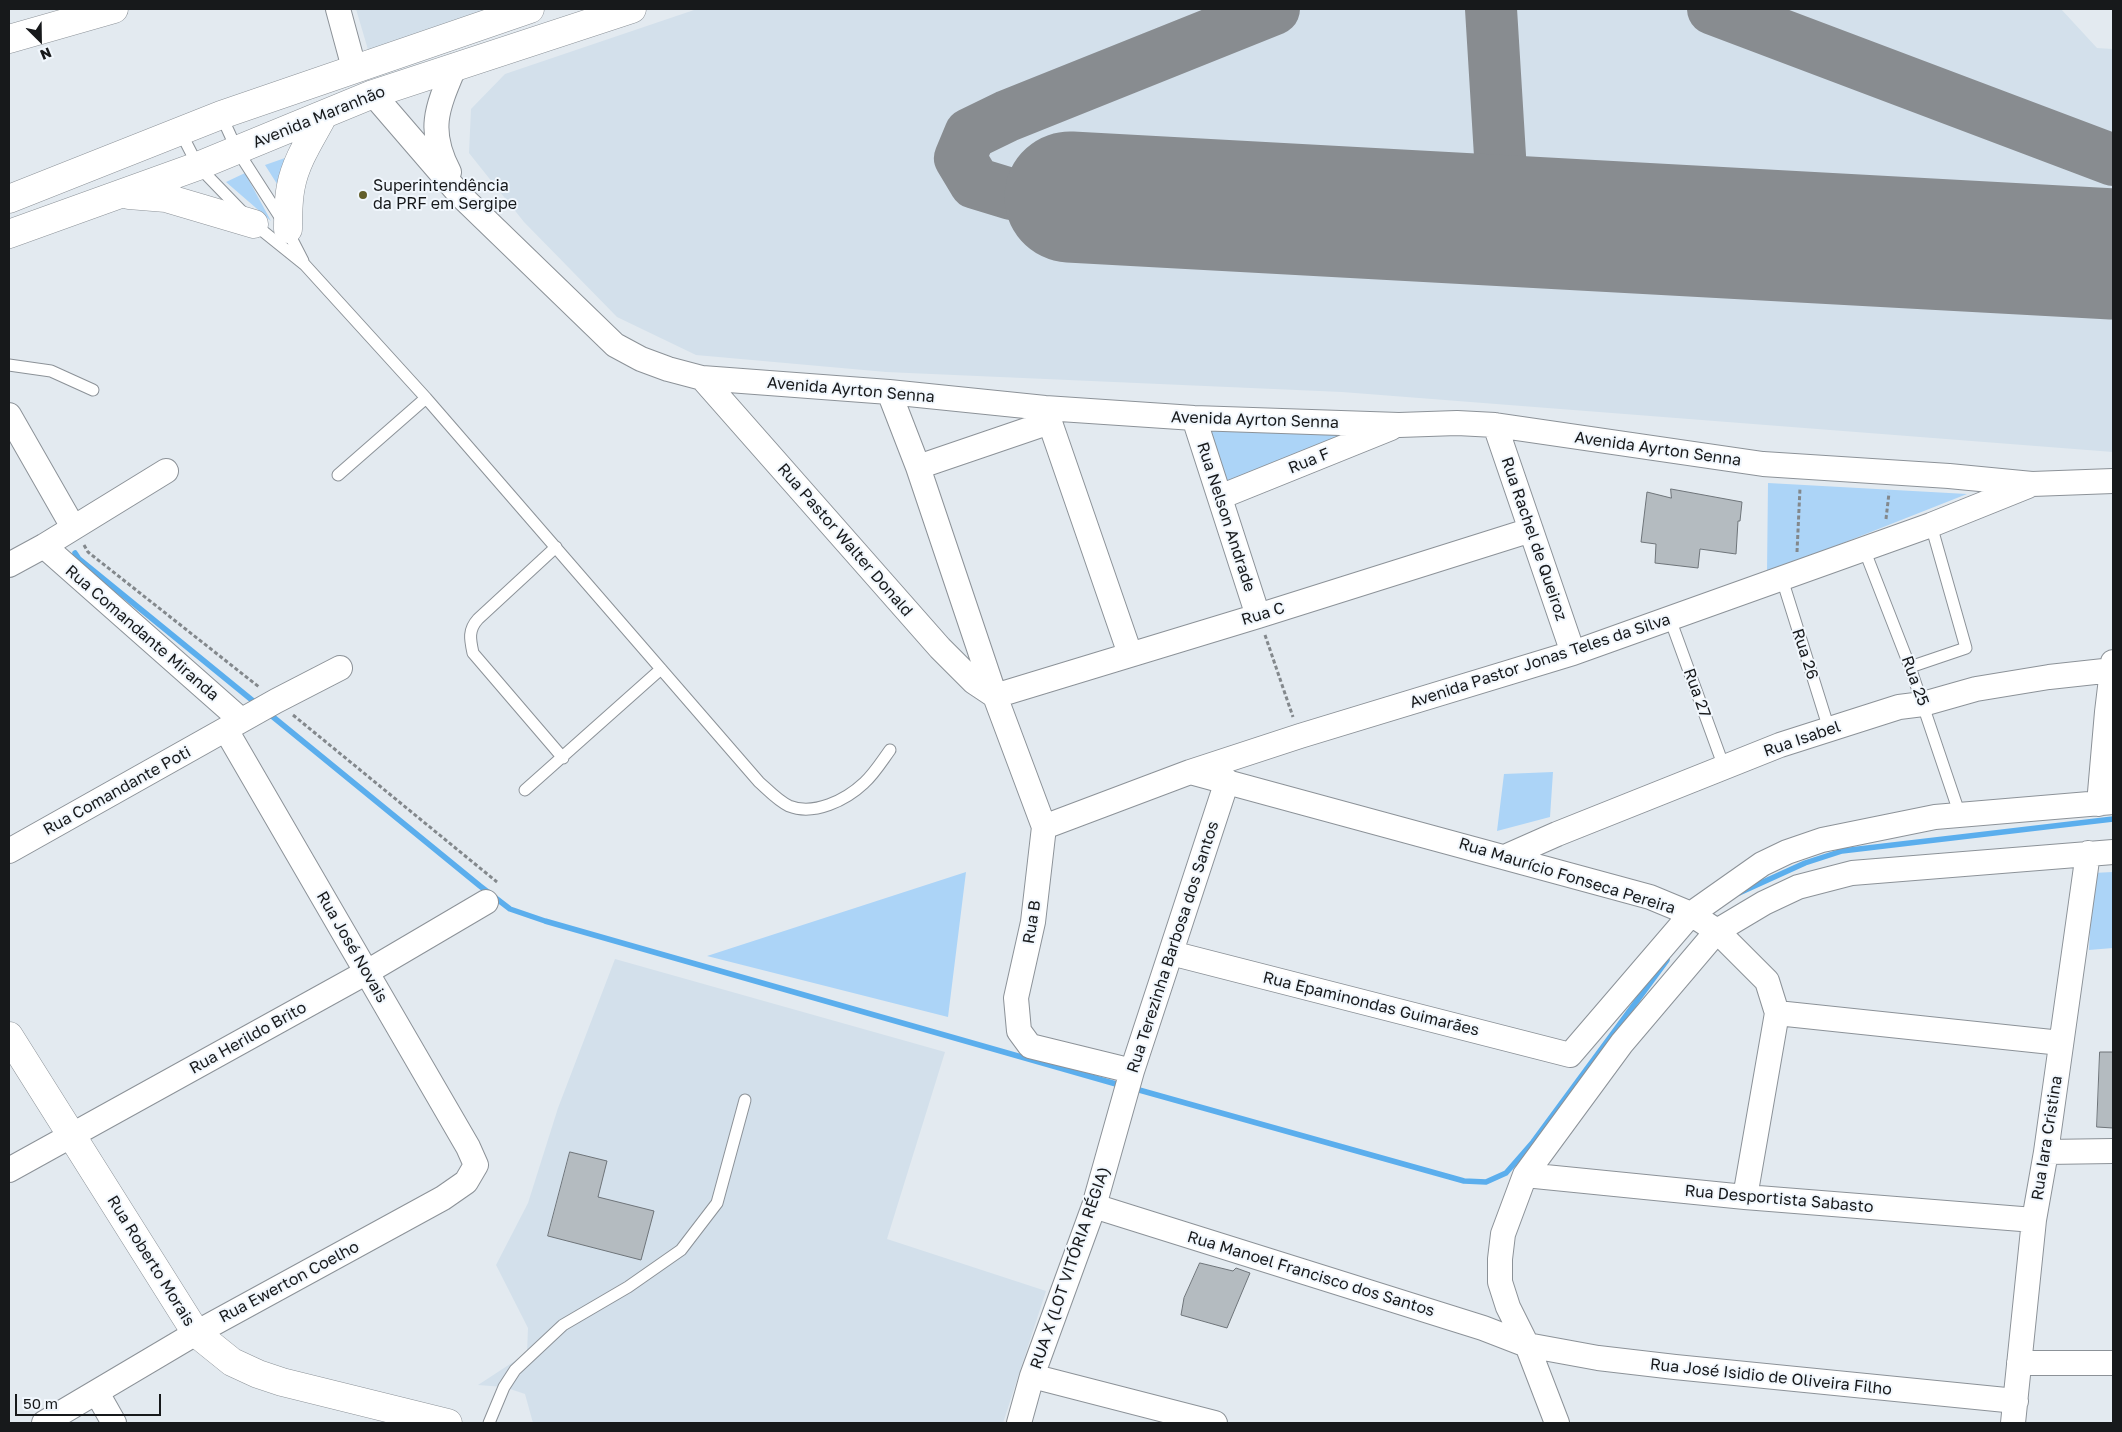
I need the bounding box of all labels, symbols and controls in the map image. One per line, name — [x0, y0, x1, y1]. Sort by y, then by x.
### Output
north arrow — [15, 15, 65, 65]
text: N — [38, 44, 54, 64]
street label: Avenida Maranhão — [250, 82, 388, 152]
place label: Superintendência da PRF em Sergipe — [373, 176, 517, 214]
marker: Superintendência da PRF em Sergipe — [357, 189, 369, 201]
street label: Avenida Ayrton Senna — [766, 373, 936, 407]
street label: Avenida Ayrton Senna — [1171, 407, 1339, 433]
street label: Avenida Ayrton Senna — [1573, 428, 1743, 470]
street label: Rua Nelson Andrade — [1193, 440, 1259, 594]
street label: Rua F — [1286, 444, 1332, 478]
street label: Rua Rachel de Queiroz — [1497, 455, 1571, 623]
street label: Rua Pastor Walter Donald — [773, 460, 917, 620]
street label: Rua Comandante Miranda — [61, 561, 223, 705]
street label: Rua C — [1239, 598, 1287, 630]
street label: Avenida Pastor Jonas Teles da Silva — [1407, 610, 1673, 712]
street label: Rua 26 — [1788, 626, 1822, 682]
street label: Rua 25 — [1897, 653, 1933, 709]
street label: Rua 27 — [1679, 666, 1715, 720]
street label: Rua Isabel — [1761, 717, 1843, 761]
street label: Rua Comandante Poti — [40, 742, 194, 840]
street label: Rua Terezinha Barbosa dos Santos — [1123, 819, 1223, 1075]
street label: Rua Maurício Fonseca Pereira — [1456, 834, 1678, 918]
street label: Rua José Novais — [312, 888, 392, 1006]
street label: Rua B — [1019, 899, 1045, 945]
street label: Rua Epaminondas Guimarães — [1261, 968, 1481, 1040]
street label: Rua Herildo Brito — [186, 998, 310, 1078]
street label: Rua Iara Cristina — [2028, 1074, 2066, 1202]
street label: RUA X (LOT VITÓRIA RÉGIA) — [1026, 1164, 1114, 1372]
street label: Rua Desportista Sabasto — [1684, 1181, 1874, 1217]
street label: Rua Roberto Morais — [103, 1192, 199, 1330]
street label: Rua Manoel Francisco dos Santos — [1185, 1227, 1437, 1321]
street label: Rua Ewerton Coelho — [216, 1237, 362, 1327]
street label: Rua José Isidio de Oliveira Filho — [1649, 1355, 1893, 1399]
scale bar — [18, 1384, 164, 1416]
text: 50 m — [23, 1394, 58, 1412]

